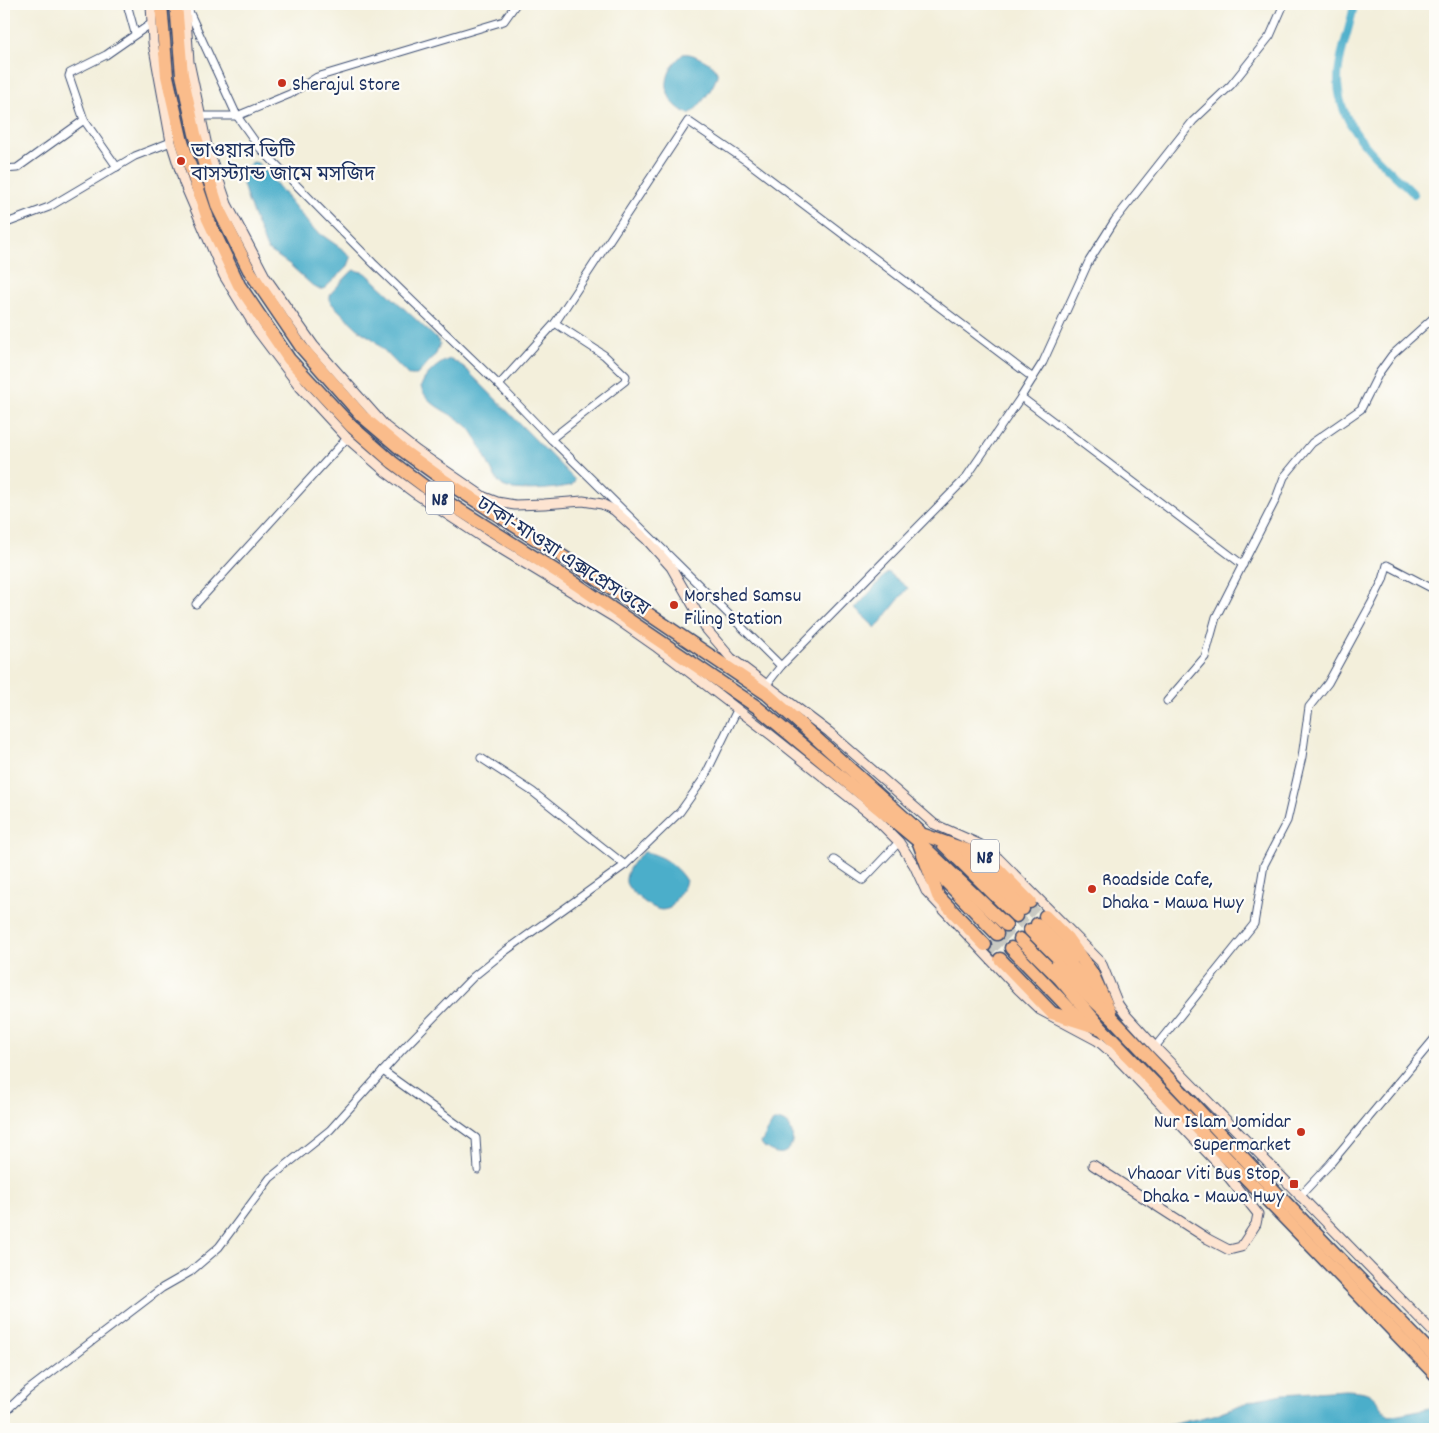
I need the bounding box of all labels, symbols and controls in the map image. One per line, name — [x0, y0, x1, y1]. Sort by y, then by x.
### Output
place label: Sherajul Store — [292, 72, 400, 100]
marker: Sherajul Store — [276, 77, 288, 89]
place label: ভাওয়ার ভিটি বাসস্ট্যান্ড জামে মসজিদ — [190, 138, 376, 190]
marker: ভাওয়ার ভিটি বাসস্ট্যান্ড জামে মসজিদ — [175, 155, 187, 167]
road number: N8 — [426, 482, 454, 514]
street label: ঢাকা-মাওয়া এক্সপ্রেসওয়ে — [470, 490, 655, 624]
place label: Morshed Samsu Filing Station — [684, 583, 801, 634]
marker: Morshed Samsu Filing Station — [668, 599, 680, 611]
road number: N8 — [971, 839, 999, 872]
place label: Roadside Cafe, Dhaka - Mawa Hwy — [1102, 867, 1244, 918]
marker: Roadside Cafe, Dhaka - Mawa Hwy — [1086, 883, 1098, 895]
place label: Nur Islam Jomidar Supermarket — [1154, 1109, 1292, 1160]
marker: Nur Islam Jomidar Supermarket — [1295, 1126, 1307, 1138]
place label: Vhaoar Viti Bus Stop, Dhaka - Mawa Hwy — [1127, 1161, 1285, 1212]
marker: Vhaoar Viti Bus Stop, Dhaka - Mawa Hwy — [1288, 1178, 1300, 1190]

